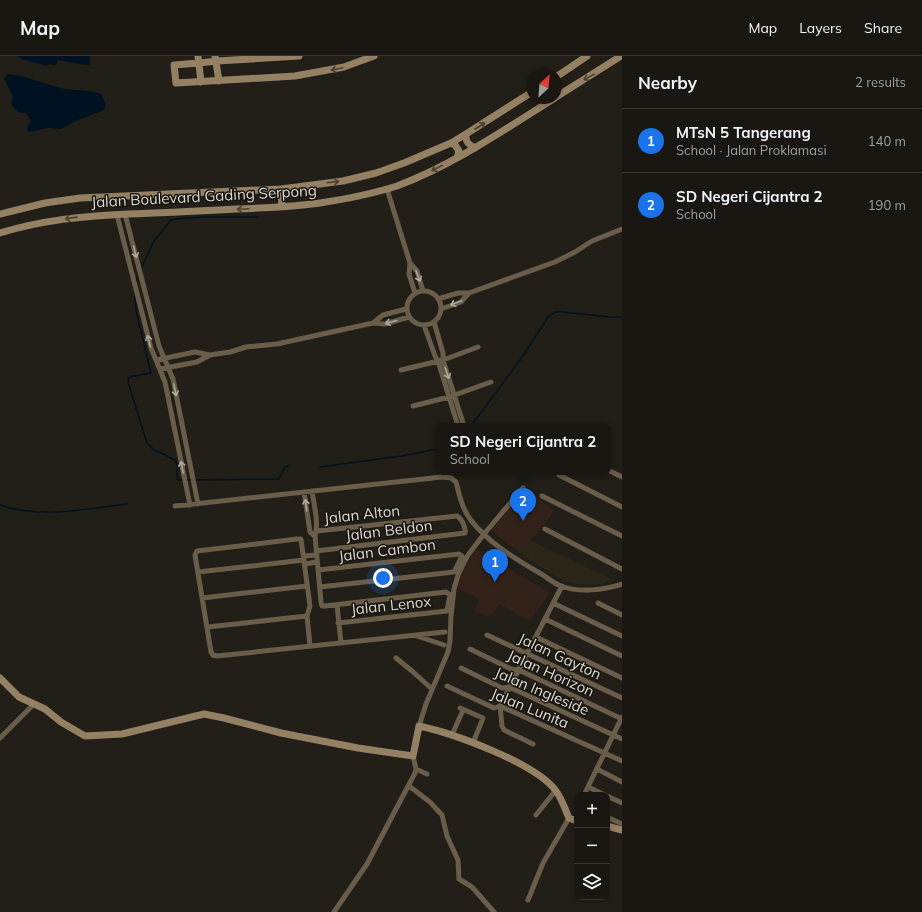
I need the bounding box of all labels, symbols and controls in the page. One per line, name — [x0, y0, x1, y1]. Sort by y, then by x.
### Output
text: Map — [20, 16, 60, 40]
text: Map — [748, 19, 777, 37]
text: Layers — [799, 19, 842, 37]
text: Share — [864, 19, 902, 37]
one-way arrow — [331, 65, 344, 73]
north arrow — [526, 68, 562, 104]
text: Nearby — [638, 72, 697, 93]
one-way arrow — [583, 74, 595, 81]
text: 2 results — [855, 74, 906, 90]
one-way arrow — [474, 121, 486, 129]
text: MTsN 5 Tangerang — [676, 123, 811, 142]
text: 1 — [647, 133, 655, 149]
text: 140 m — [868, 133, 906, 149]
text: School · Jalan Proklamasi — [676, 142, 827, 158]
one-way arrow — [431, 165, 443, 172]
one-way arrow — [326, 178, 339, 186]
street label: Jalan Boulevard Gading Serpong — [91, 181, 317, 211]
text: SD Negeri Cijantra 2 — [676, 187, 823, 206]
text: 2 — [647, 197, 655, 213]
text: 190 m — [868, 197, 906, 213]
one-way arrow — [237, 205, 250, 213]
text: School — [676, 206, 716, 222]
one-way arrow — [65, 214, 78, 222]
one-way arrow — [132, 245, 139, 258]
one-way arrow — [414, 270, 422, 282]
one-way arrow — [451, 300, 463, 307]
one-way arrow — [385, 319, 398, 326]
one-way arrow — [145, 335, 153, 348]
one-way arrow — [444, 366, 451, 379]
one-way arrow — [171, 383, 179, 396]
popup — [435, 423, 611, 475]
text: SD Negeri Cijantra 2 — [450, 432, 596, 451]
text: School — [450, 451, 490, 467]
one-way arrow — [178, 460, 186, 473]
pin: 2 — [510, 488, 536, 521]
one-way arrow — [302, 499, 310, 512]
street label: Jalan Alton — [323, 501, 401, 527]
street label: Jalan Beldon — [344, 515, 434, 545]
street label: Jalan Cambon — [337, 535, 437, 565]
pin: 1 — [482, 549, 508, 582]
your location — [373, 568, 393, 588]
street label: Jalan Lenox — [350, 591, 432, 619]
street label: Jalan Gayton — [515, 628, 605, 684]
street label: Jalan Horizon — [505, 645, 597, 701]
street label: Jalan Ingleside — [492, 663, 592, 719]
street label: Jalan Lunita — [488, 684, 572, 732]
map controls — [574, 792, 610, 900]
button: + — [574, 792, 610, 828]
button: − — [574, 828, 610, 864]
button: layers — [574, 864, 610, 900]

